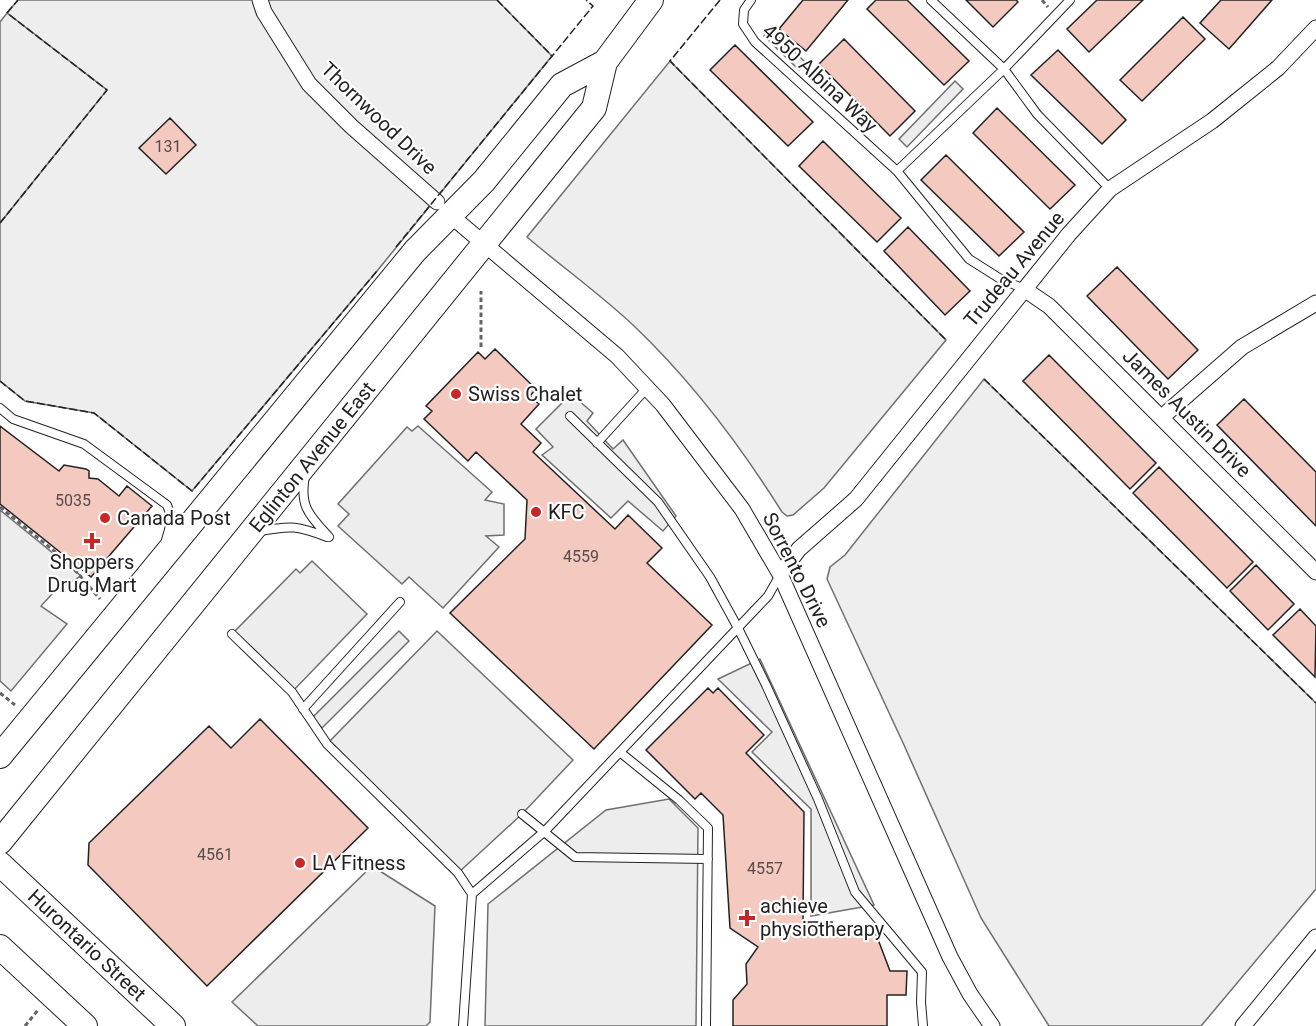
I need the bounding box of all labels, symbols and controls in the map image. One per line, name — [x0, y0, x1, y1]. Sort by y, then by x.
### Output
street label: 4950 Albina Way — [758, 19, 883, 138]
street label: Thornwood Drive — [316, 57, 442, 179]
house number: 131 — [155, 137, 181, 156]
street label: Trudeau Avenue — [959, 206, 1069, 332]
street label: James Austin Drive — [1118, 344, 1256, 482]
street label: Eglinton Avenue East — [244, 377, 380, 537]
place label: Swiss Chalet — [468, 382, 582, 406]
marker: Swiss Chalet — [449, 387, 463, 401]
house number: 5035 — [55, 491, 91, 510]
place label: KFC — [548, 500, 585, 524]
marker: KFC — [529, 505, 543, 519]
place label: Canada Post — [117, 506, 231, 530]
street label: Sorrento Drive — [758, 508, 836, 632]
marker: Canada Post — [98, 511, 112, 525]
marker: Shoppers Drug Mart — [85, 534, 99, 548]
house number: 4559 — [563, 547, 599, 566]
place label: Shoppers Drug Mart — [47, 550, 137, 597]
house number: 4561 — [197, 845, 233, 864]
place label: LA Fitness — [312, 851, 406, 875]
marker: LA Fitness — [293, 856, 307, 870]
house number: 4557 — [747, 859, 783, 878]
street label: Hurontario Street — [23, 884, 151, 1006]
place label: achieve physiotherapy — [760, 894, 885, 941]
marker: achieve physiotherapy — [738, 909, 756, 927]

